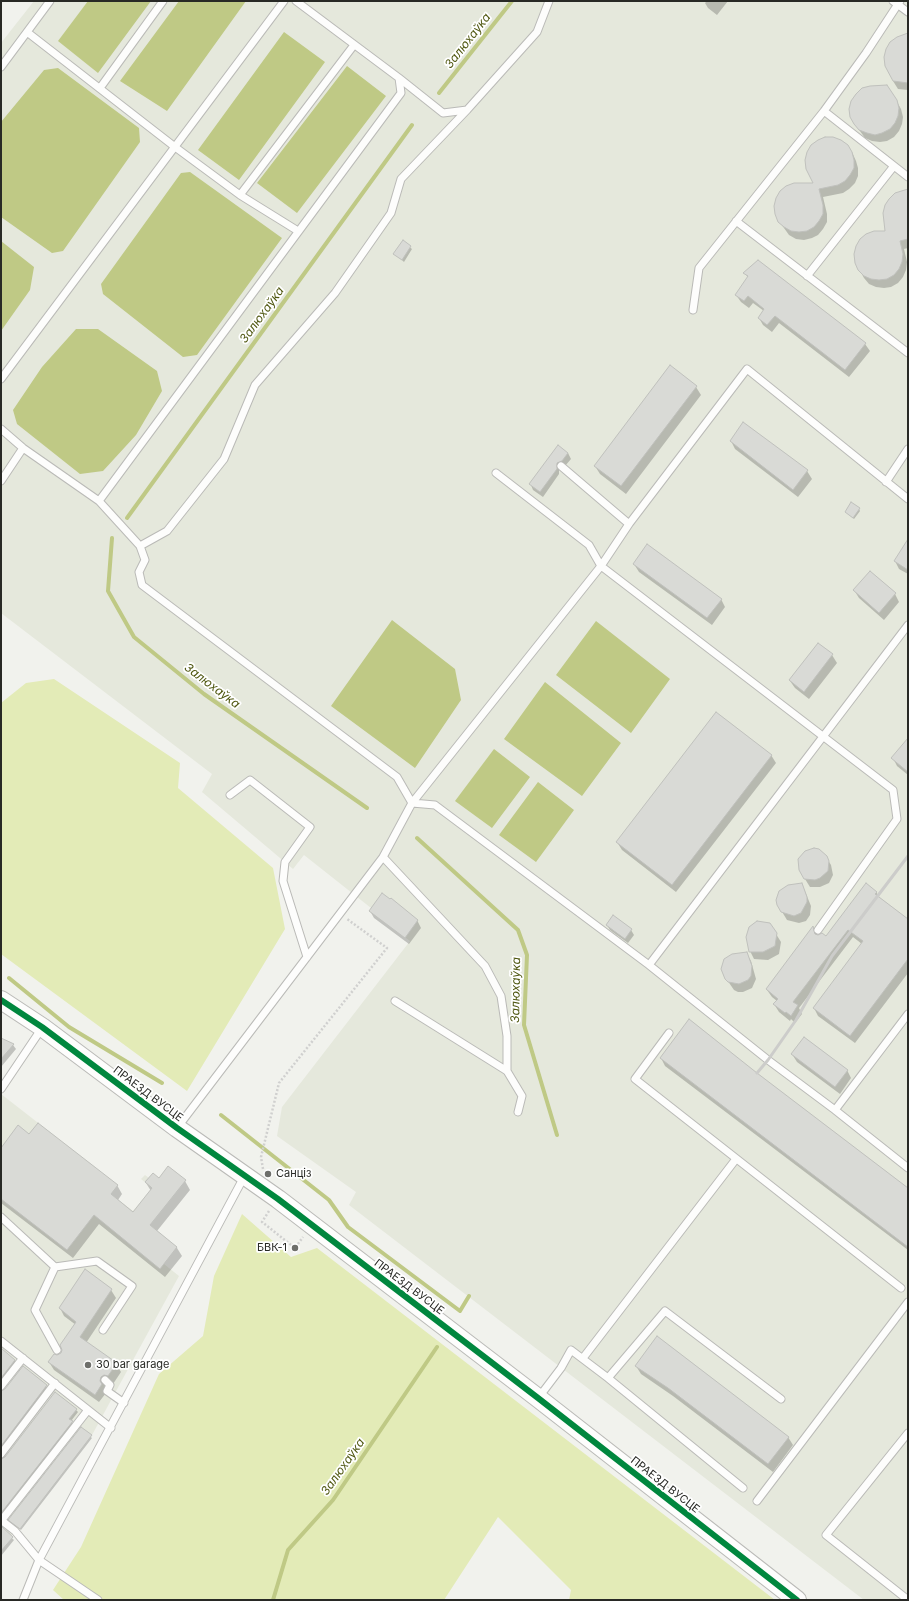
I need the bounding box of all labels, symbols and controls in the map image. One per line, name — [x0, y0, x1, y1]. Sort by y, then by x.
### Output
water label: Залюхаўка — [442, 11, 494, 71]
water label: Залюхаўка — [237, 284, 287, 346]
water label: Залюхаўка — [181, 660, 243, 712]
water label: Залюхаўка — [508, 957, 524, 1023]
street label: ПРАЕЗД ВУСЦЕ — [111, 1064, 185, 1124]
place label: Санціз — [276, 1167, 311, 1181]
marker: Санціз — [263, 1169, 273, 1179]
place label: БВК-1 — [257, 1241, 287, 1255]
marker: БВК-1 — [290, 1243, 300, 1253]
street label: ПРАЕЗД ВУСЦЕ — [372, 1257, 446, 1317]
place label: 30 bar garage — [96, 1358, 169, 1372]
marker: 30 bar garage — [83, 1360, 93, 1370]
water label: Залюхаўка — [318, 1436, 368, 1498]
street label: ПРАЕЗД ВУСЦЕ — [628, 1454, 702, 1516]

